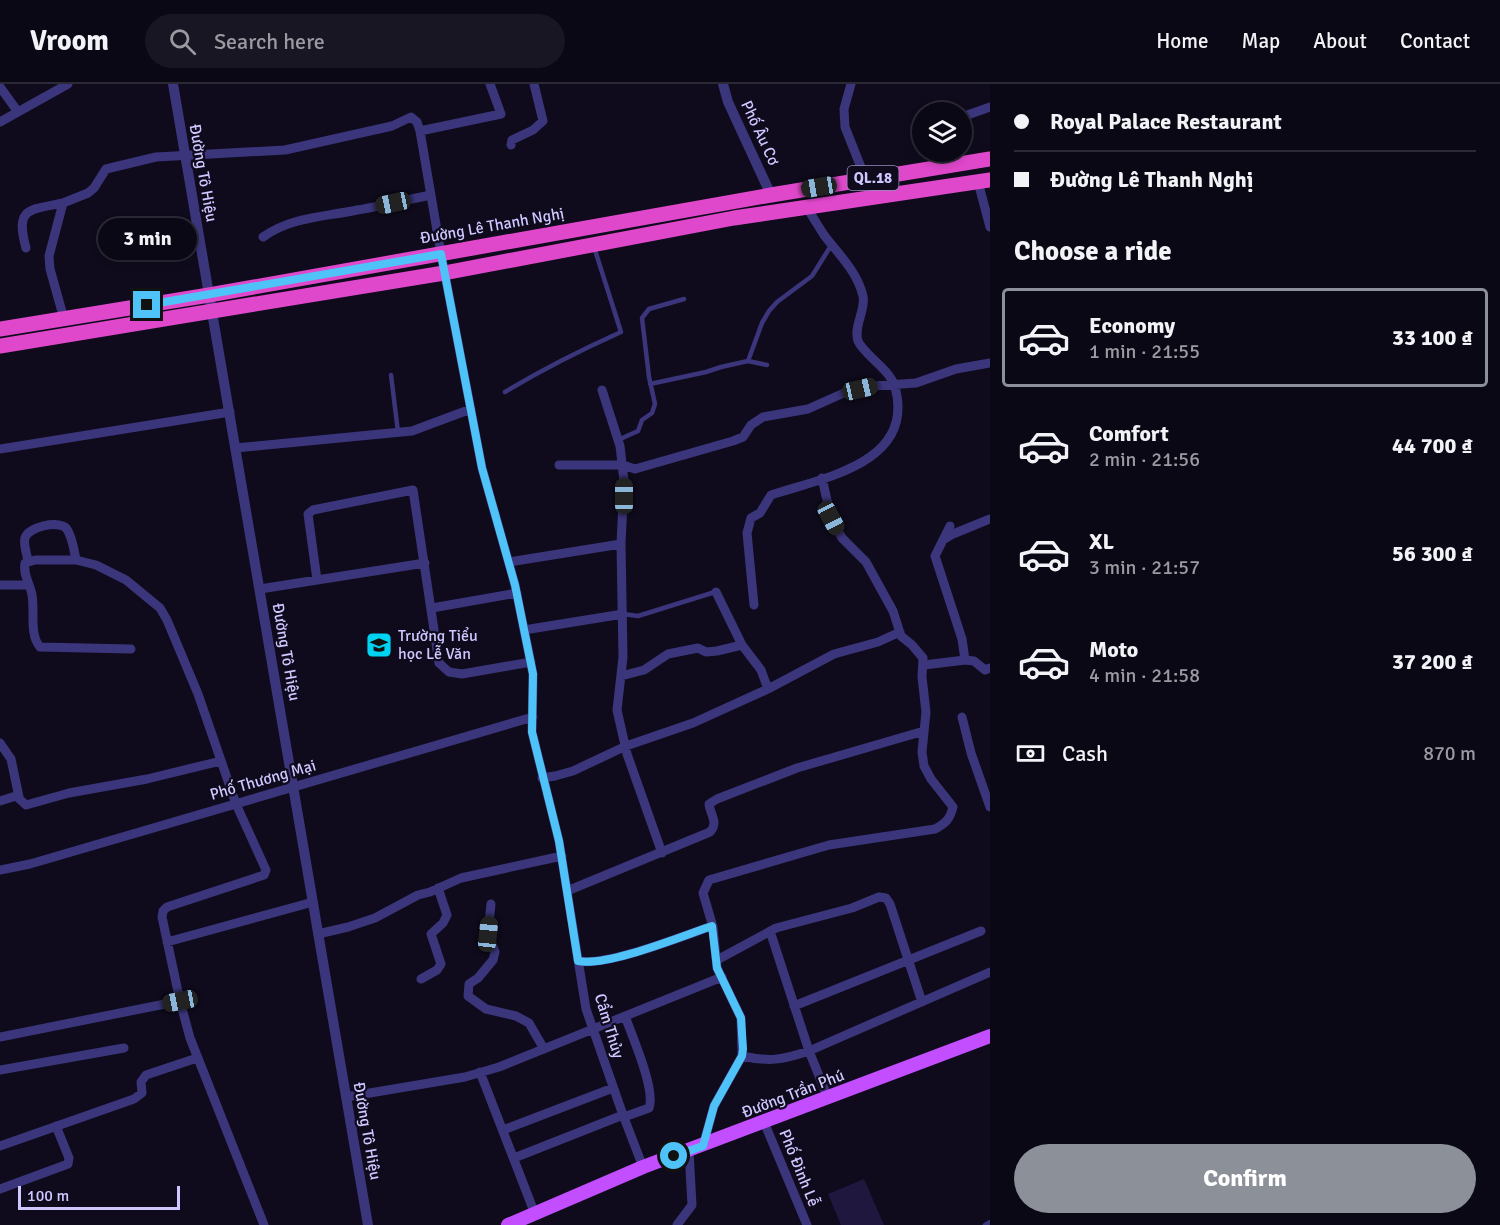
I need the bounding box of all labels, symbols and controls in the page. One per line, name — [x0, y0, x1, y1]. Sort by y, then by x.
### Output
search box — [145, 14, 565, 68]
text: Vroom — [30, 24, 109, 58]
icon: search — [166, 25, 199, 58]
text: Search here — [214, 28, 325, 55]
text: Home — [1156, 28, 1209, 54]
text: Map — [1242, 28, 1280, 54]
text: About — [1313, 28, 1367, 54]
text: Contact — [1400, 28, 1470, 54]
street label: Phố Âu Cơ — [736, 97, 784, 169]
map controls — [912, 102, 972, 162]
button: layers — [912, 102, 972, 162]
text: Royal Palace Restaurant — [1050, 108, 1282, 135]
street label: Đường Tô Hiệu — [185, 122, 221, 224]
road number: QL.18 — [848, 166, 898, 190]
text: Đường Lê Thanh Nghị — [1050, 166, 1253, 193]
car — [800, 175, 838, 199]
car — [374, 190, 412, 216]
street label: Đường Lê Thanh Nghị — [418, 203, 566, 249]
callout: 3 min — [98, 218, 196, 260]
text: 3 min — [123, 226, 172, 251]
text: Choose a ride — [1014, 235, 1172, 268]
route end — [133, 291, 160, 318]
icon: car — [1017, 311, 1071, 365]
text: Economy — [1089, 312, 1175, 339]
text: 33 100 ₫ — [1392, 324, 1473, 351]
text: 1 min · 21:55 — [1089, 339, 1200, 364]
car — [840, 376, 880, 402]
icon: car — [1017, 419, 1071, 473]
text: Comfort — [1089, 420, 1169, 447]
text: 44 700 ₫ — [1392, 432, 1473, 459]
text: 2 min · 21:56 — [1089, 447, 1200, 472]
car — [615, 478, 633, 514]
car — [815, 498, 847, 538]
icon: car — [1017, 527, 1071, 581]
text: XL — [1089, 528, 1114, 555]
text: 56 300 ₫ — [1392, 540, 1473, 567]
text: 3 min · 21:57 — [1089, 555, 1200, 580]
street label: Đường Tô Hiệu — [268, 601, 304, 703]
place label: Trường Tiểu học Lễ Văn — [398, 626, 478, 664]
school or university icon: Trường Tiểu học Lễ Văn — [364, 630, 394, 660]
icon: car — [1017, 635, 1071, 689]
text: Moto — [1089, 636, 1138, 663]
text: 37 200 ₫ — [1392, 648, 1473, 675]
text: 4 min · 21:58 — [1089, 663, 1200, 688]
icon: cash — [1014, 737, 1047, 770]
text: Cash — [1062, 740, 1108, 767]
text: 870 m — [1423, 741, 1476, 766]
street label: Phố Thương Mại — [208, 755, 318, 805]
car — [477, 915, 499, 953]
car — [161, 989, 199, 1013]
street label: Cẩm Thủy — [590, 991, 628, 1061]
street label: Đường Trần Phú — [739, 1065, 847, 1123]
street label: Đường Tô Hiệu — [349, 1080, 385, 1182]
street label: Phố Đinh Lễ — [774, 1126, 824, 1210]
route start — [660, 1142, 687, 1169]
button: Confirm — [1014, 1144, 1476, 1213]
scale bar — [18, 1183, 180, 1210]
text: 100 m — [27, 1186, 69, 1206]

